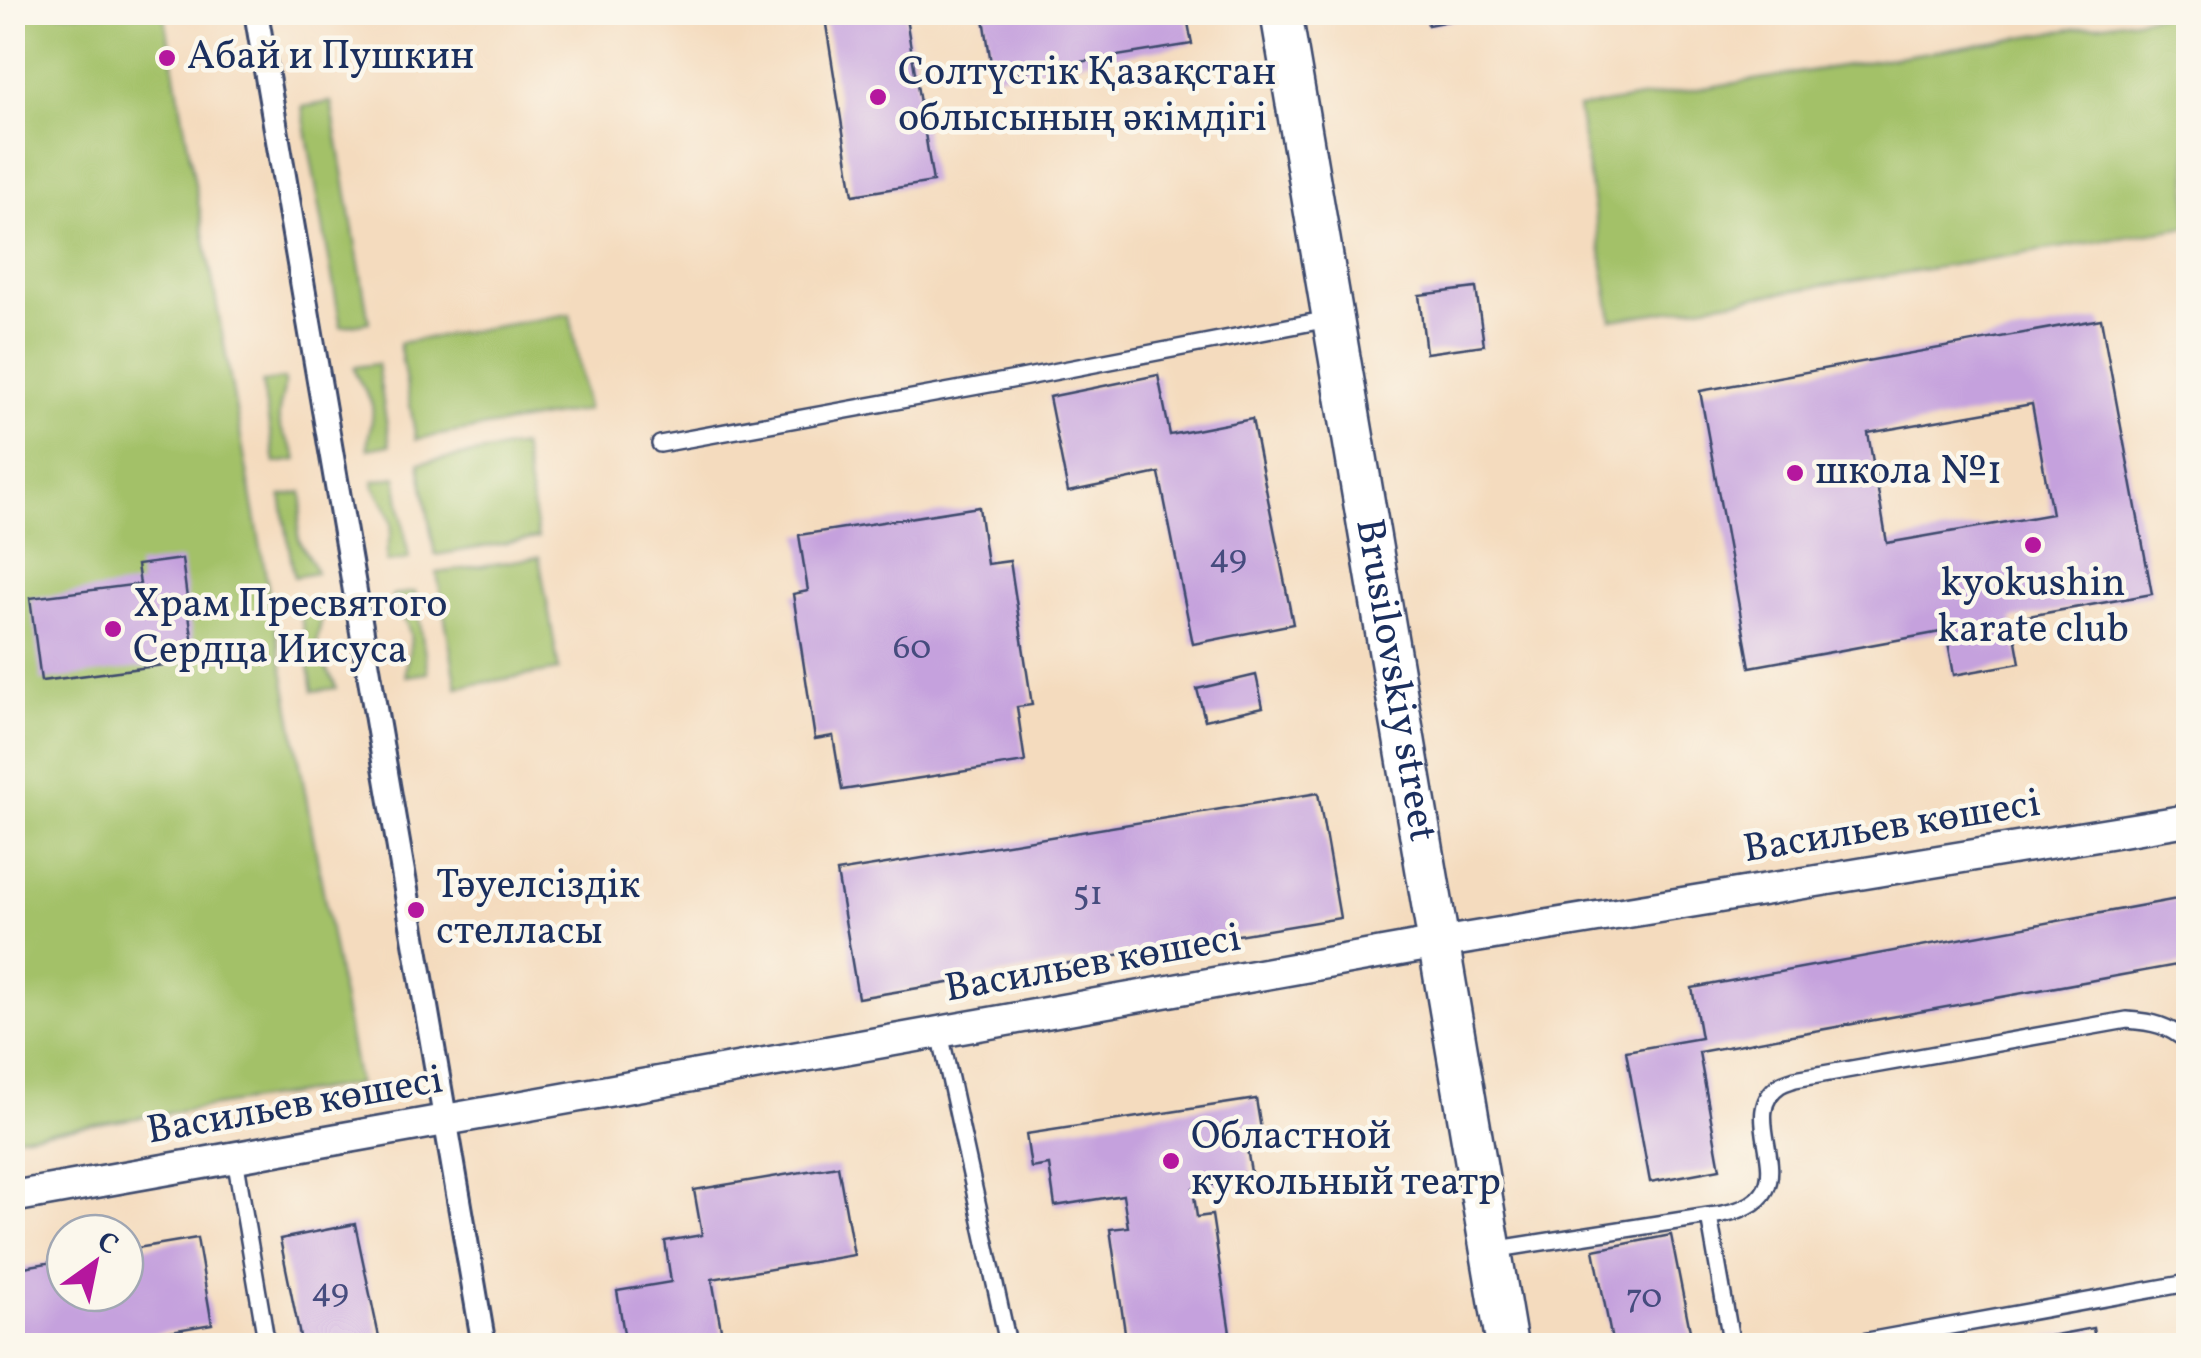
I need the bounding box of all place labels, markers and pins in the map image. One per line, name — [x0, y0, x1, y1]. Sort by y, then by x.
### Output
place label: Абай и Пушкин — [187, 30, 474, 86]
place label: Солтүстік Қазақстан облысының әкімдігі — [898, 46, 1276, 148]
marker: Абай и Пушкин — [156, 47, 178, 69]
marker: Солтүстік Қазақстан облысының әкімдігі — [867, 86, 889, 108]
place label: школа №1 — [1815, 445, 2002, 501]
marker: школа №1 — [1784, 462, 1806, 484]
marker: kyokushin karate club — [2022, 534, 2044, 556]
place label: kyokushin karate club — [1937, 557, 2129, 659]
place label: Храм Пресвятого Сердца Иисуса — [133, 578, 448, 680]
marker: Храм Пресвятого Сердца Иисуса — [102, 618, 124, 640]
place label: Тәуелсіздік стелласы — [436, 859, 640, 961]
marker: Тәуелсіздік стелласы — [405, 899, 427, 921]
place label: Областной кукольный театр — [1191, 1110, 1501, 1212]
marker: Областной кукольный театр — [1160, 1150, 1182, 1172]

